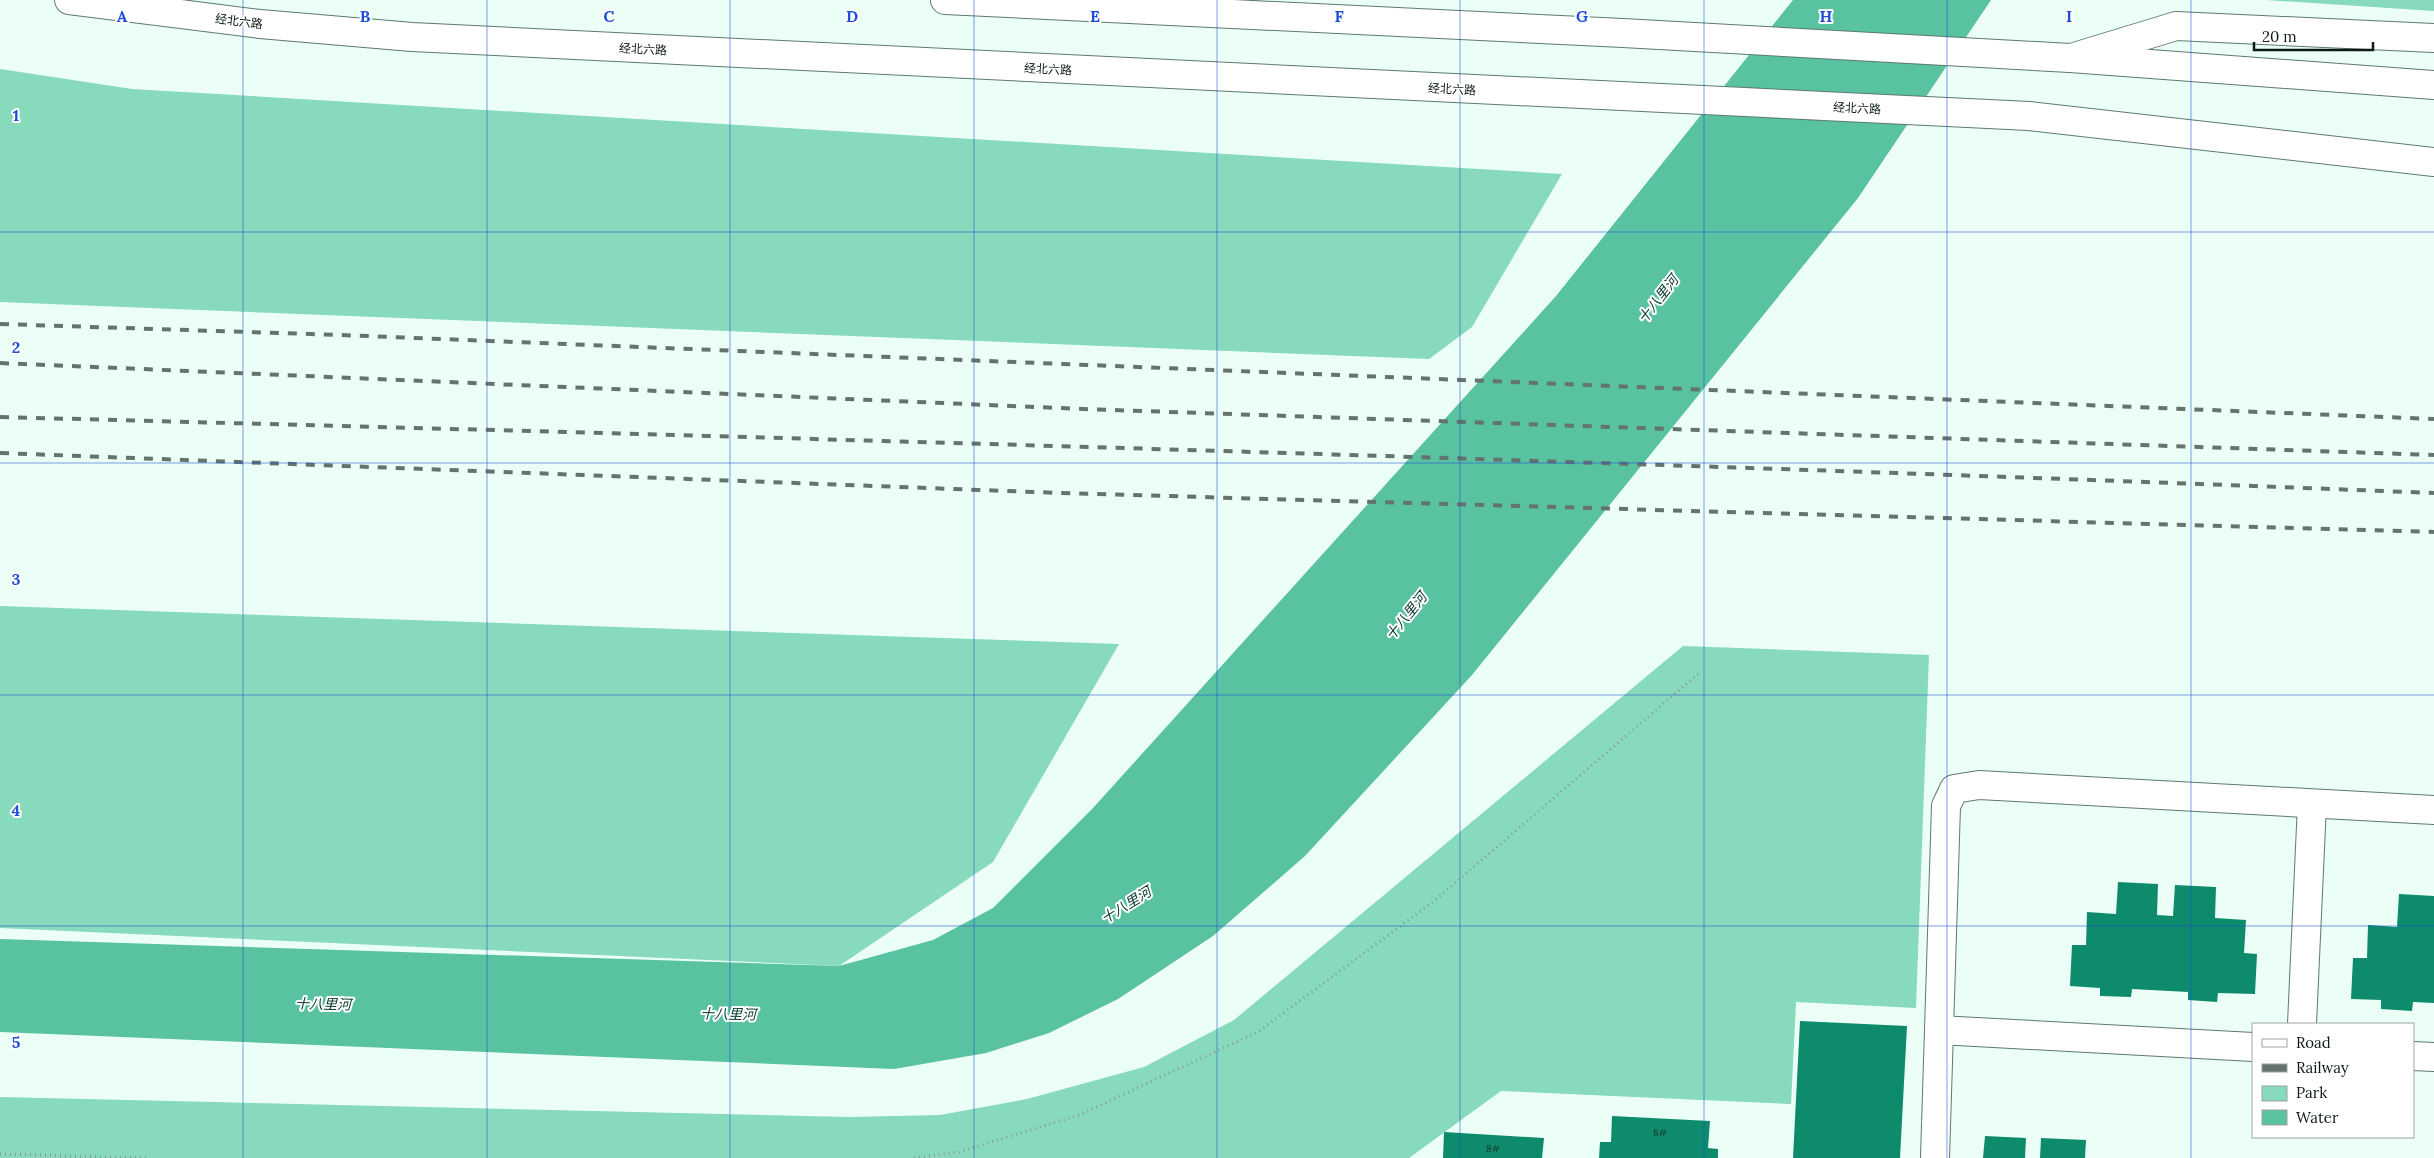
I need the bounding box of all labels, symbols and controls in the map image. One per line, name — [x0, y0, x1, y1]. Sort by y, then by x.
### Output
text: A — [117, 6, 128, 26]
text: B — [360, 6, 371, 26]
text: C — [603, 6, 615, 26]
text: D — [846, 6, 858, 26]
text: E — [1090, 6, 1100, 26]
text: F — [1334, 6, 1344, 26]
text: G — [1576, 6, 1588, 26]
text: H — [1820, 6, 1833, 26]
text: I — [2066, 6, 2072, 26]
street label: 经北六路 — [214, 11, 264, 31]
scale bar — [2254, 20, 2373, 52]
text: 20 m — [2262, 27, 2297, 46]
street label: 经北六路 — [619, 40, 667, 58]
street label: 经北六路 — [1024, 60, 1072, 78]
street label: 经北六路 — [1428, 80, 1476, 98]
street label: 经北六路 — [1833, 99, 1881, 117]
text: 1 — [13, 105, 19, 125]
water label: 十八里河 — [1634, 269, 1684, 327]
text: 2 — [12, 337, 20, 357]
text: 3 — [12, 569, 21, 589]
water label: 十八里河 — [1381, 586, 1433, 643]
text: 4 — [12, 800, 21, 820]
water label: 十八里河 — [1097, 881, 1157, 927]
water label: 十八里河 — [295, 995, 354, 1014]
water label: 十八里河 — [700, 1005, 759, 1024]
legend — [2252, 1023, 2414, 1138]
text: 5 — [12, 1032, 21, 1052]
text: Road — [2296, 1033, 2331, 1052]
text: Railway — [2296, 1058, 2349, 1077]
text: Park — [2296, 1083, 2327, 1102]
text: Water — [2296, 1108, 2339, 1127]
house number: 8# — [1653, 1126, 1667, 1139]
house number: 8# — [1486, 1142, 1500, 1155]

